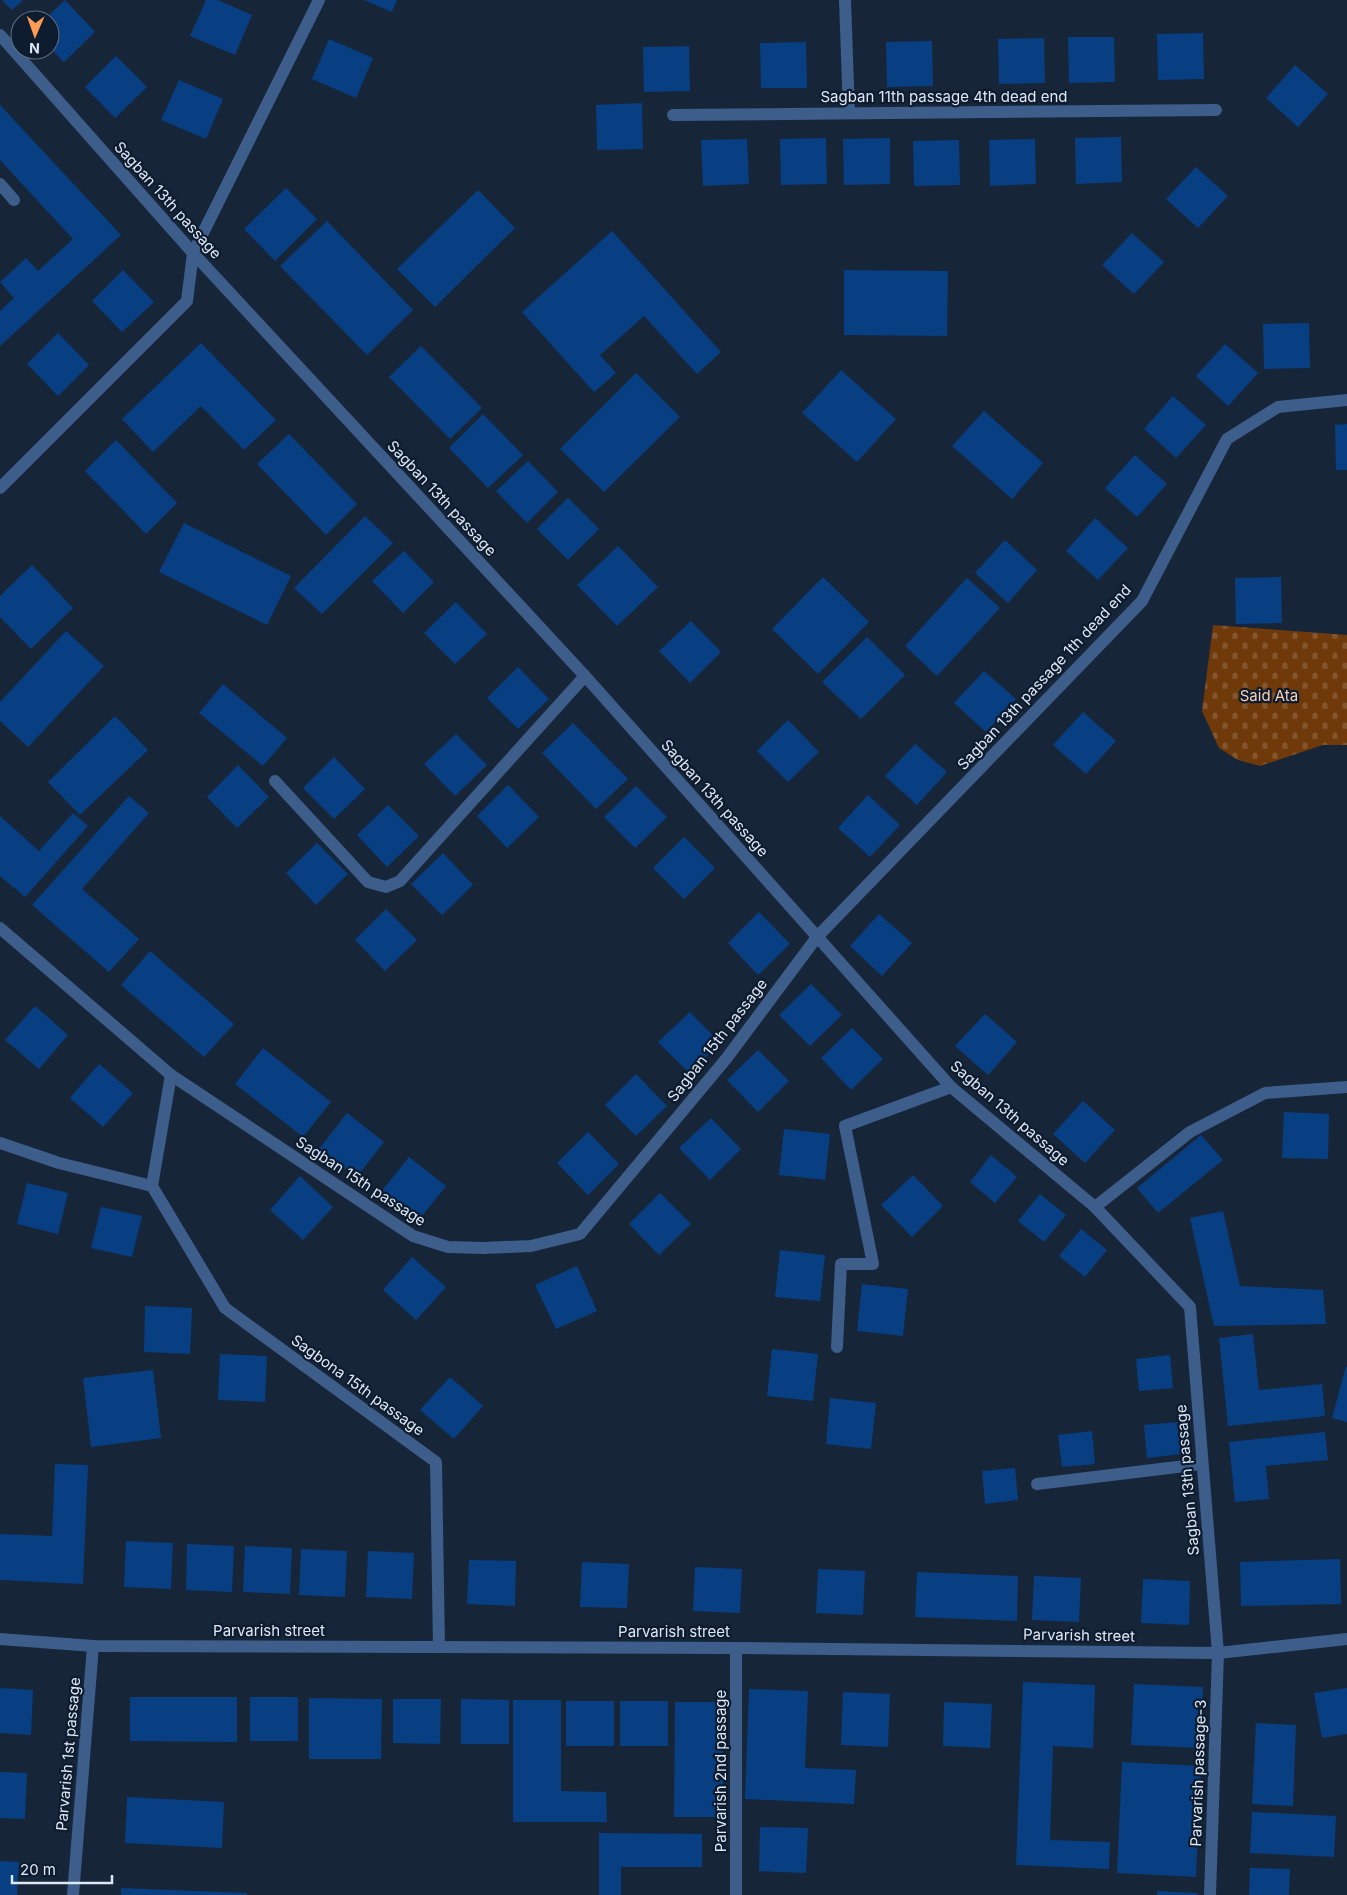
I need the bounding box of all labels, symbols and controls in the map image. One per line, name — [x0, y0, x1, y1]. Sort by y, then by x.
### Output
north arrow — [10, 10, 60, 60]
text: N — [29, 40, 40, 57]
street label: Sagban 11th passage 4th dead end — [820, 87, 1068, 106]
street label: Sagban 13th passage — [110, 137, 226, 263]
street label: Sagban 13th passage — [383, 436, 501, 560]
street label: Sagban 13th passage 1th dead end — [953, 580, 1135, 774]
park label: Said Ata — [1240, 686, 1298, 705]
street label: Sagban 13th passage — [657, 735, 773, 861]
street label: Sagban 15th passage — [663, 975, 771, 1105]
street label: Sagban 13th passage — [947, 1056, 1073, 1170]
street label: Sagban 15th passage — [292, 1132, 430, 1230]
street label: Sagbona 15th passage — [288, 1330, 428, 1440]
street label: Sagban 13th passage — [1171, 1404, 1203, 1556]
street label: Parvarish street — [213, 1621, 325, 1640]
street label: Parvarish street — [618, 1622, 730, 1641]
street label: Parvarish street — [1023, 1625, 1135, 1645]
street label: Parvarish 1st passage — [52, 1676, 84, 1832]
street label: Parvarish 2nd passage — [711, 1690, 730, 1852]
street label: Parvarish passage-3 — [1186, 1699, 1210, 1847]
scale bar — [12, 1852, 112, 1884]
text: 20 m — [20, 1860, 56, 1879]

